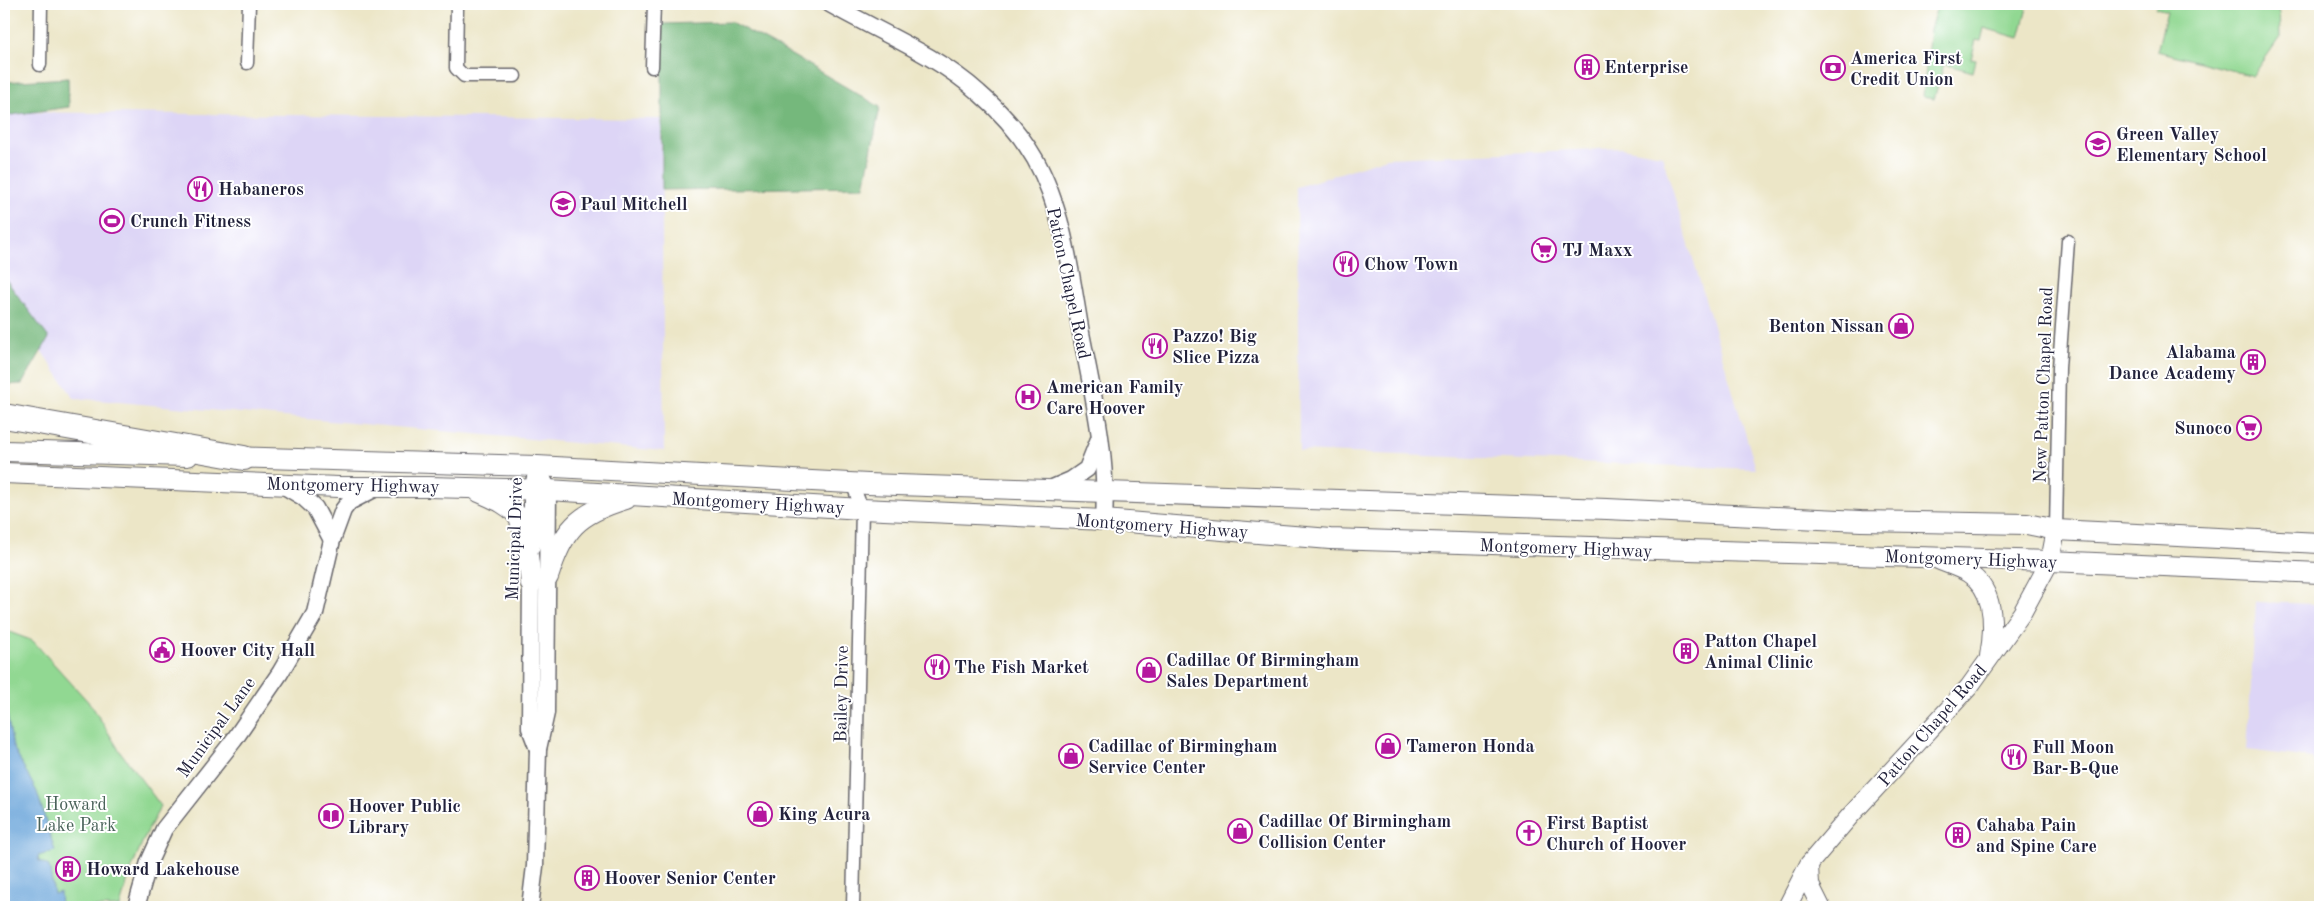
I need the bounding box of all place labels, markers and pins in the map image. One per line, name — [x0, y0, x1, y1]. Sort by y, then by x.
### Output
place label: America First Credit Union — [1850, 50, 1962, 89]
building icon: Enterprise — [1574, 54, 1600, 80]
bank icon: America First Credit Union — [1820, 55, 1846, 81]
place label: Enterprise — [1604, 59, 1688, 77]
place label: Green Valley Elementary School — [2116, 126, 2267, 165]
school or university icon: Green Valley Elementary School — [2085, 131, 2111, 157]
restaurant icon: Habaneros — [187, 176, 213, 202]
place label: Habaneros — [218, 181, 304, 199]
school or university icon: Paul Mitchell — [550, 191, 576, 217]
place label: Paul Mitchell — [580, 196, 688, 214]
sports icon: Crunch Fitness — [99, 208, 125, 234]
place label: Crunch Fitness — [130, 213, 251, 231]
supermarket icon: TJ Maxx — [1531, 237, 1557, 263]
place label: TJ Maxx — [1562, 242, 1632, 260]
restaurant icon: Chow Town — [1333, 251, 1359, 277]
place label: Chow Town — [1364, 256, 1458, 274]
shop icon: Benton Nissan — [1888, 313, 1914, 339]
place label: Benton Nissan — [1768, 318, 1884, 336]
place label: Pazzo! Big Slice Pizza — [1172, 328, 1260, 367]
restaurant icon: Pazzo! Big Slice Pizza — [1142, 333, 1168, 359]
place label: Alabama Dance Academy — [2108, 344, 2236, 383]
building icon: Alabama Dance Academy — [2240, 349, 2266, 375]
place label: American Family Care Hoover — [1046, 379, 1184, 418]
hospital icon: American Family Care Hoover — [1015, 384, 1041, 410]
supermarket icon: Sunoco — [2236, 415, 2262, 441]
place label: Sunoco — [2174, 420, 2232, 438]
place label: Patton Chapel Animal Clinic — [1704, 633, 1818, 672]
public building icon: Hoover City Hall — [149, 637, 175, 663]
building icon: Patton Chapel Animal Clinic — [1673, 638, 1699, 664]
place label: Hoover City Hall — [180, 642, 315, 660]
place label: Cadillac Of Birmingham Sales Department — [1166, 652, 1359, 691]
restaurant icon: The Fish Market — [924, 654, 950, 680]
shop icon: Cadillac Of Birmingham Sales Department — [1136, 657, 1162, 683]
place label: The Fish Market — [954, 659, 1089, 677]
shop icon: Tameron Honda — [1375, 733, 1401, 759]
place label: Cadillac of Birmingham Service Center — [1088, 738, 1277, 777]
place label: Tameron Honda — [1406, 738, 1535, 756]
place label: Full Moon Bar-B-Que — [2032, 739, 2119, 778]
shop icon: Cadillac of Birmingham Service Center — [1058, 743, 1084, 769]
restaurant icon: Full Moon Bar-B-Que — [2001, 744, 2027, 770]
place label: Hoover Public Library — [348, 798, 461, 837]
shop icon: King Acura — [747, 801, 773, 827]
library icon: Hoover Public Library — [318, 803, 344, 829]
place label: King Acura — [778, 806, 870, 824]
place label: Cadillac Of Birmingham Collision Center — [1258, 813, 1451, 852]
place label: First Baptist Church of Hoover — [1546, 815, 1686, 854]
place label: Cahaba Pain and Spine Care — [1976, 817, 2097, 856]
shop icon: Cadillac Of Birmingham Collision Center — [1227, 818, 1253, 844]
church icon: First Baptist Church of Hoover — [1516, 820, 1542, 846]
building icon: Cahaba Pain and Spine Care — [1945, 822, 1971, 848]
building icon: Howard Lakehouse — [55, 856, 81, 882]
place label: Howard Lakehouse — [86, 861, 240, 879]
building icon: Hoover Senior Center — [574, 865, 600, 891]
place label: Hoover Senior Center — [604, 870, 776, 888]

